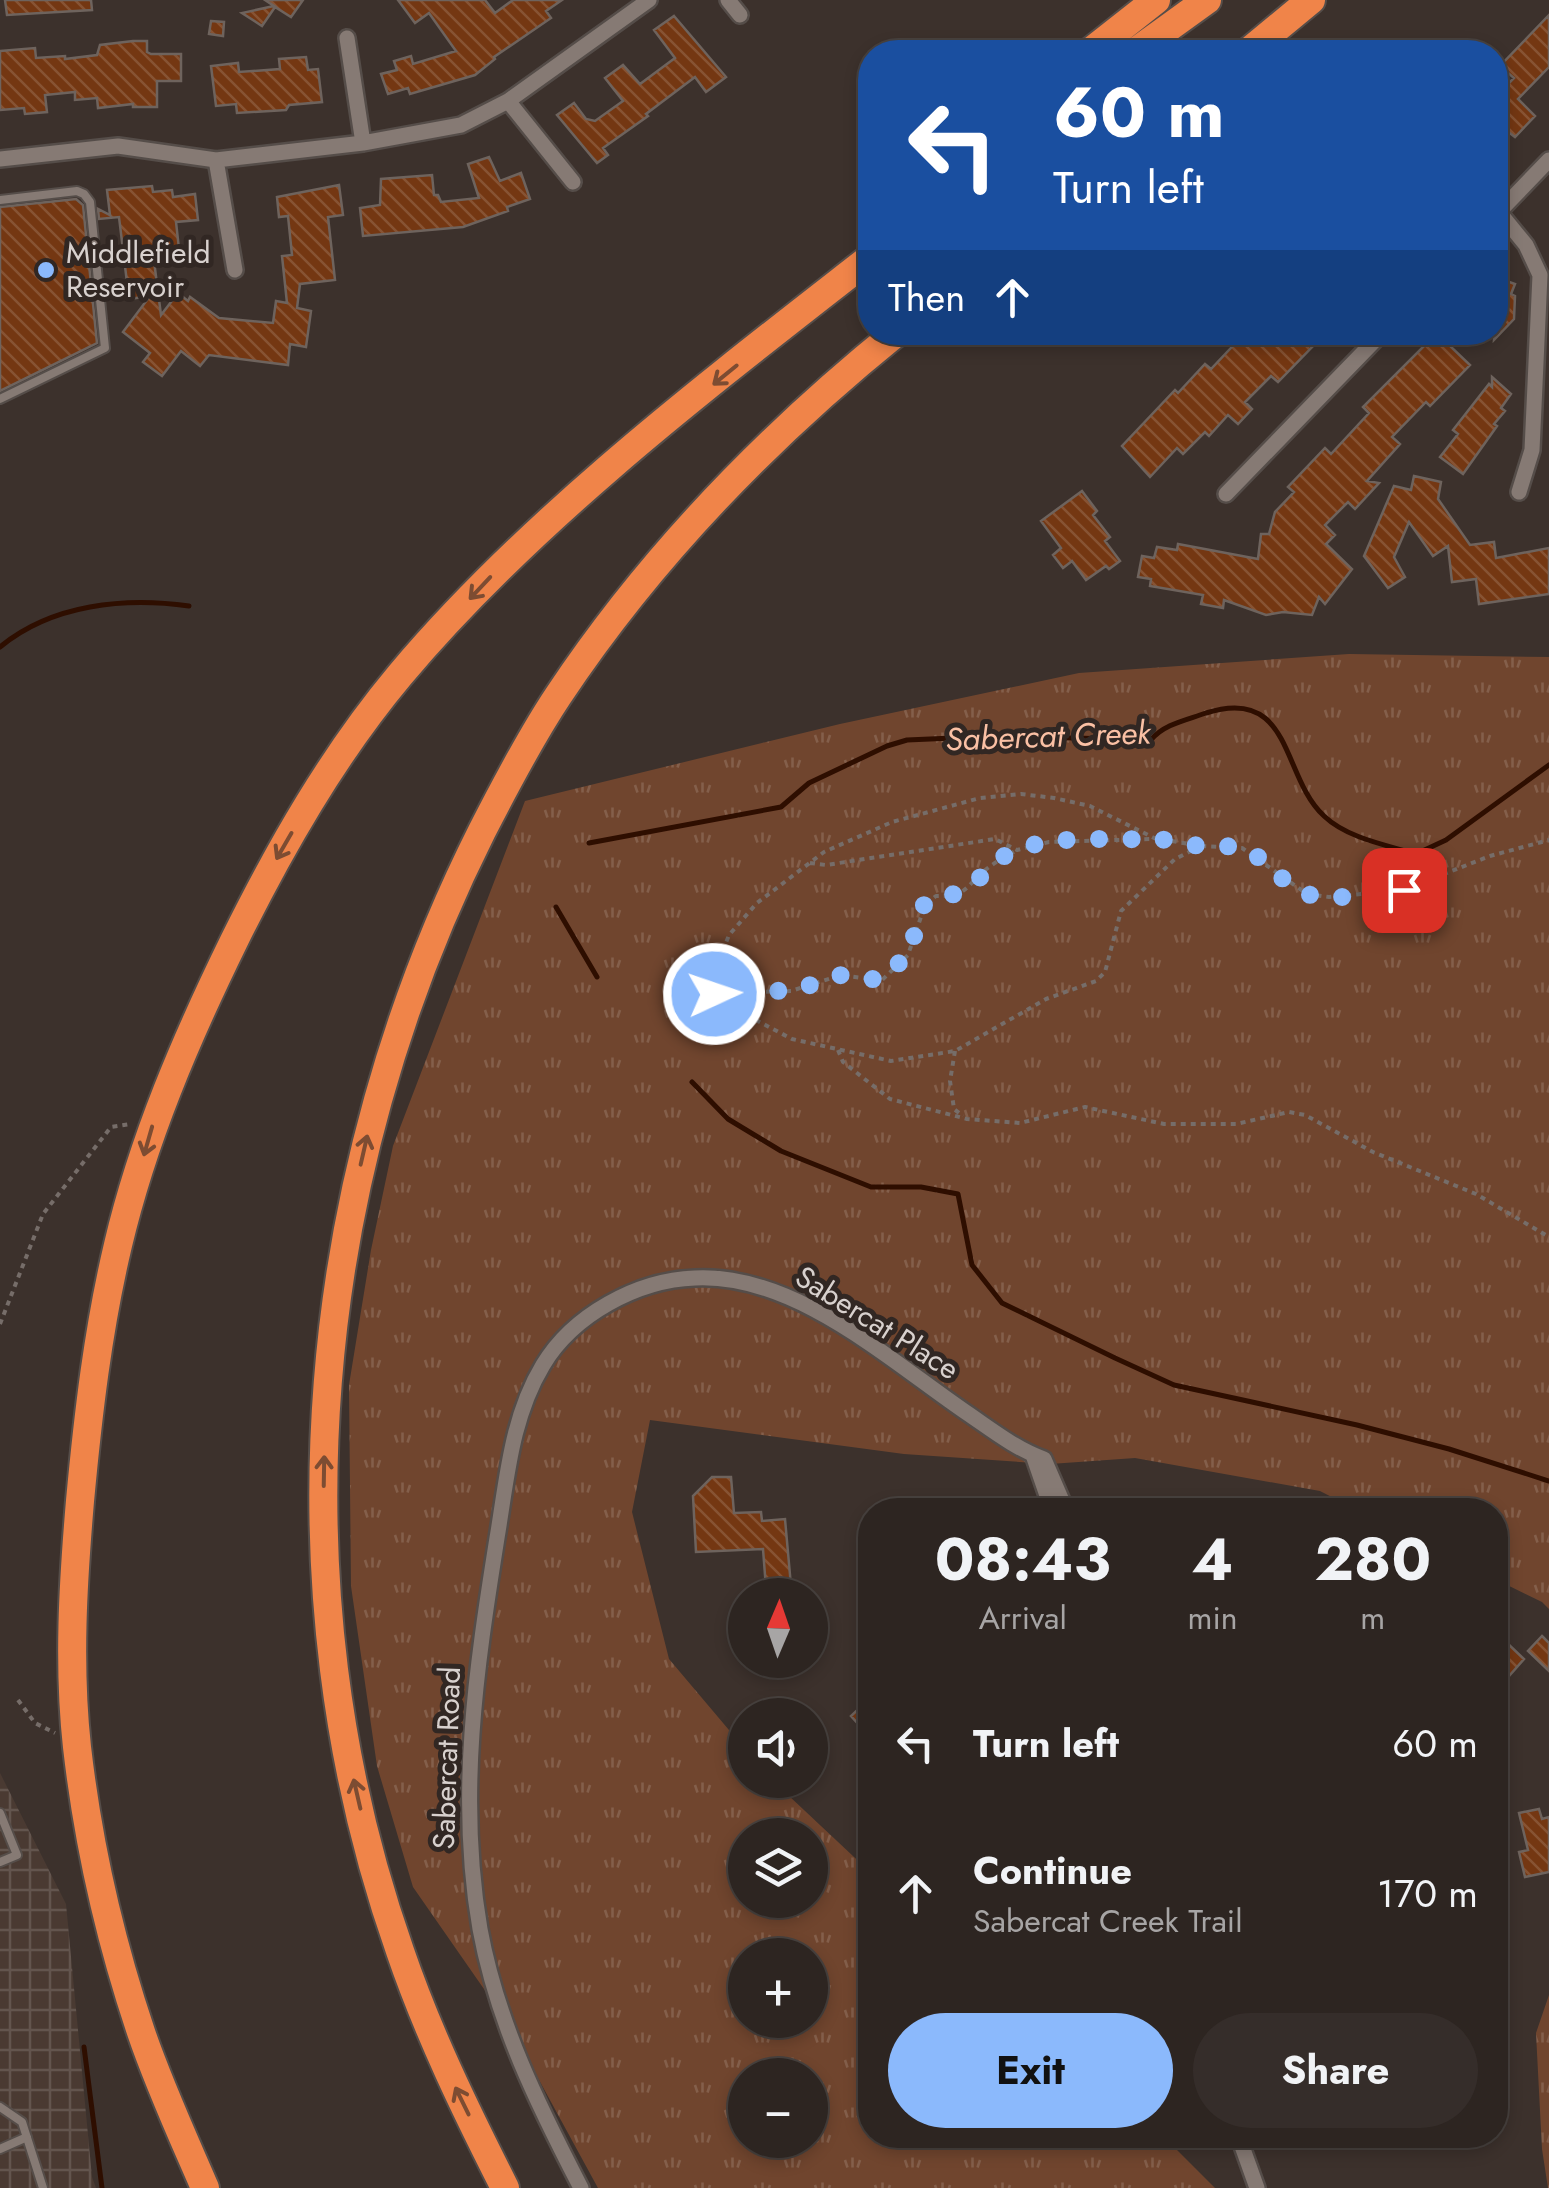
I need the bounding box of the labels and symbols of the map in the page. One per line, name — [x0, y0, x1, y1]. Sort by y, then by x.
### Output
place label: Middlefield Reservoir — [66, 231, 210, 308]
marker: Middlefield Reservoir — [35, 259, 57, 281]
one-way arrow — [712, 364, 738, 386]
one-way arrow — [469, 575, 492, 600]
water label: Sabercat Creek — [945, 709, 1153, 763]
one-way arrow — [274, 831, 294, 861]
pin — [1362, 848, 1447, 933]
position arrow — [662, 942, 766, 1046]
one-way arrow — [138, 1125, 157, 1156]
one-way arrow — [356, 1135, 374, 1167]
street label: Sabercat Place — [787, 1255, 967, 1390]
one-way arrow — [314, 1456, 334, 1488]
north arrow — [728, 1578, 828, 1678]
street label: Sabercat Road — [422, 1666, 471, 1850]
one-way arrow — [347, 1779, 365, 1811]
one-way arrow — [451, 2086, 470, 2116]

